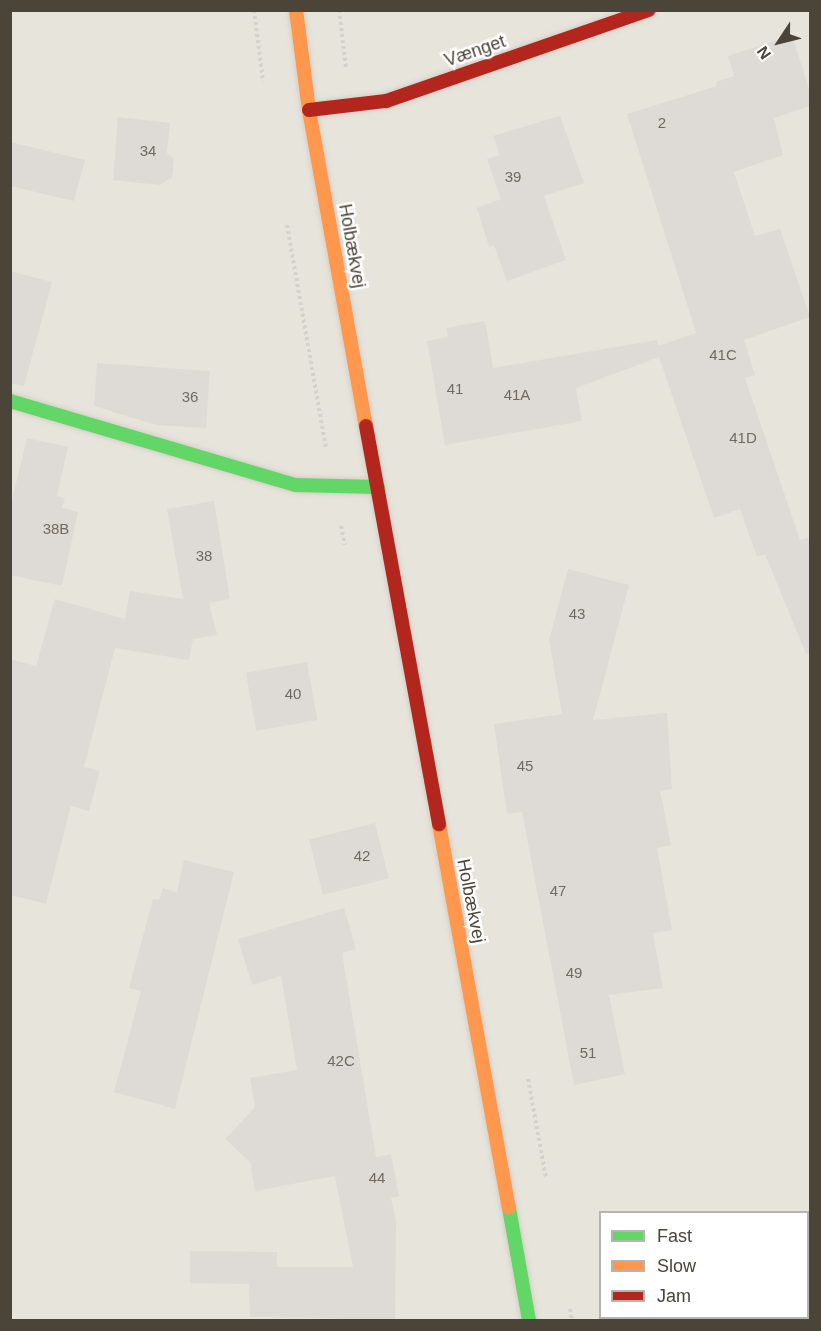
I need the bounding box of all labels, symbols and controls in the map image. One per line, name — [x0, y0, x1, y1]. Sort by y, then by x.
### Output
north arrow — [749, 12, 809, 72]
street label: Vænget — [442, 31, 508, 71]
text: N — [754, 43, 774, 62]
house number: 2 — [658, 114, 666, 132]
house number: 34 — [140, 142, 156, 160]
house number: 39 — [505, 168, 521, 186]
street label: Holbækvej — [334, 202, 370, 290]
house number: 41C — [709, 346, 737, 364]
house number: 41 — [447, 380, 463, 398]
house number: 41A — [504, 386, 530, 404]
house number: 36 — [182, 388, 198, 406]
house number: 41D — [729, 429, 757, 447]
house number: 38B — [43, 520, 69, 538]
house number: 38 — [196, 547, 212, 565]
house number: 43 — [569, 605, 585, 623]
house number: 40 — [285, 685, 301, 703]
house number: 45 — [517, 757, 533, 775]
house number: 42 — [354, 847, 370, 865]
street label: Holbækvej — [452, 857, 490, 945]
house number: 47 — [550, 882, 566, 900]
house number: 49 — [566, 964, 582, 982]
house number: 51 — [580, 1044, 596, 1062]
house number: 42C — [327, 1052, 355, 1070]
house number: 44 — [369, 1169, 385, 1187]
legend — [599, 1211, 809, 1319]
text: Fast — [657, 1226, 692, 1246]
text: Slow — [657, 1256, 696, 1276]
text: Jam — [657, 1286, 691, 1306]

